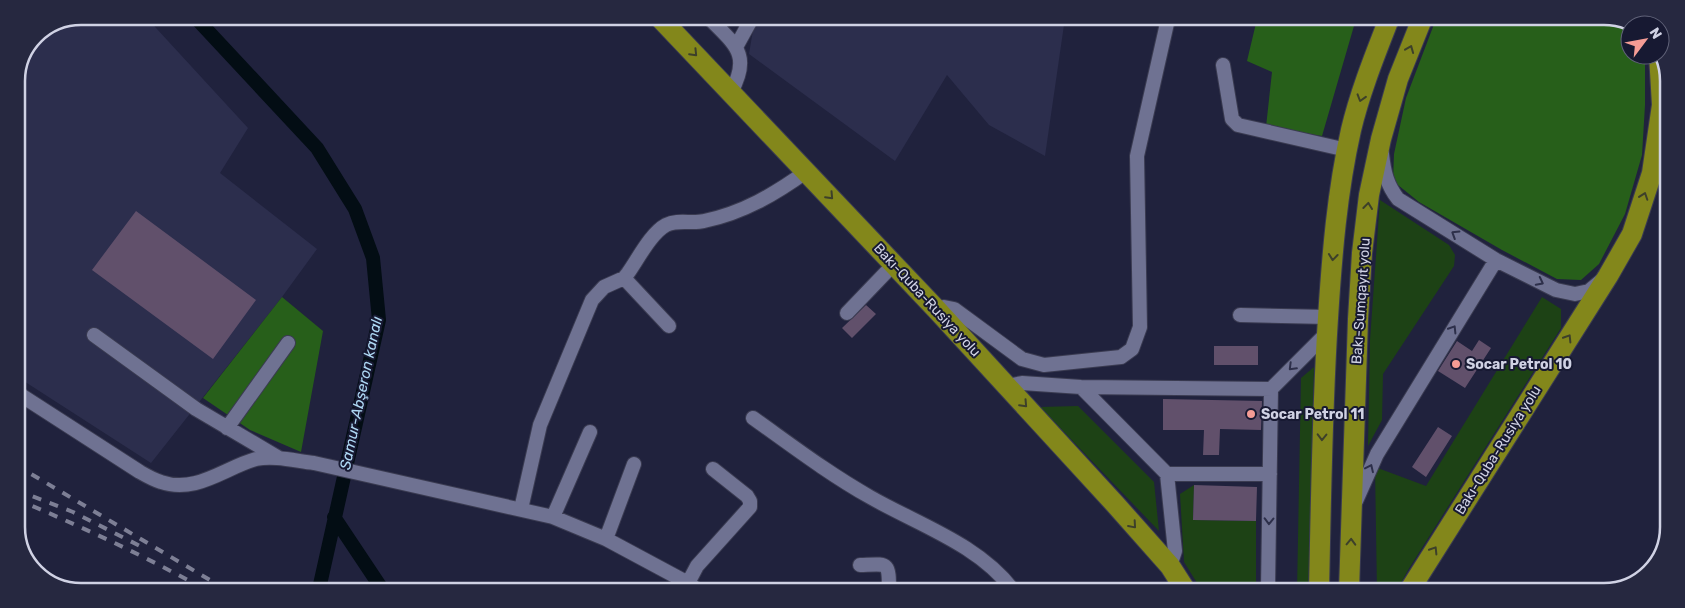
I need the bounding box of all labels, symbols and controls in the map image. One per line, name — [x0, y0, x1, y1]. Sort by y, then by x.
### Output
north arrow — [1620, 15, 1670, 65]
text: N — [1646, 25, 1665, 42]
one-way arrow — [1404, 45, 1414, 54]
one-way arrow — [688, 47, 697, 56]
one-way arrow — [1356, 93, 1366, 101]
one-way arrow — [824, 190, 833, 199]
one-way arrow — [1639, 192, 1649, 201]
one-way arrow — [1362, 201, 1373, 209]
one-way arrow — [1451, 231, 1460, 241]
street label: Bakı-Sumqayıt yolu — [1348, 237, 1374, 365]
street label: Bakı-Quba-Rusiya yolu — [870, 240, 984, 360]
one-way arrow — [1327, 254, 1338, 262]
one-way arrow — [1534, 276, 1543, 286]
water label: Samur-Abşeron kanalı — [336, 314, 386, 471]
one-way arrow — [1447, 325, 1457, 334]
one-way arrow — [1562, 335, 1571, 344]
place label: Socar Petrol 10 — [1466, 356, 1572, 373]
marker: Socar Petrol 10 — [1450, 358, 1462, 370]
one-way arrow — [1289, 362, 1298, 371]
street label: Bakı-Quba-Rusiya yolu — [1451, 382, 1545, 518]
one-way arrow — [1018, 399, 1027, 408]
place label: Socar Petrol 11 — [1261, 406, 1364, 423]
marker: Socar Petrol 11 — [1245, 408, 1257, 420]
one-way arrow — [1317, 434, 1327, 441]
one-way arrow — [1363, 464, 1374, 473]
one-way arrow — [1264, 518, 1274, 525]
one-way arrow — [1128, 519, 1137, 528]
one-way arrow — [1345, 538, 1356, 546]
one-way arrow — [1428, 546, 1438, 555]

